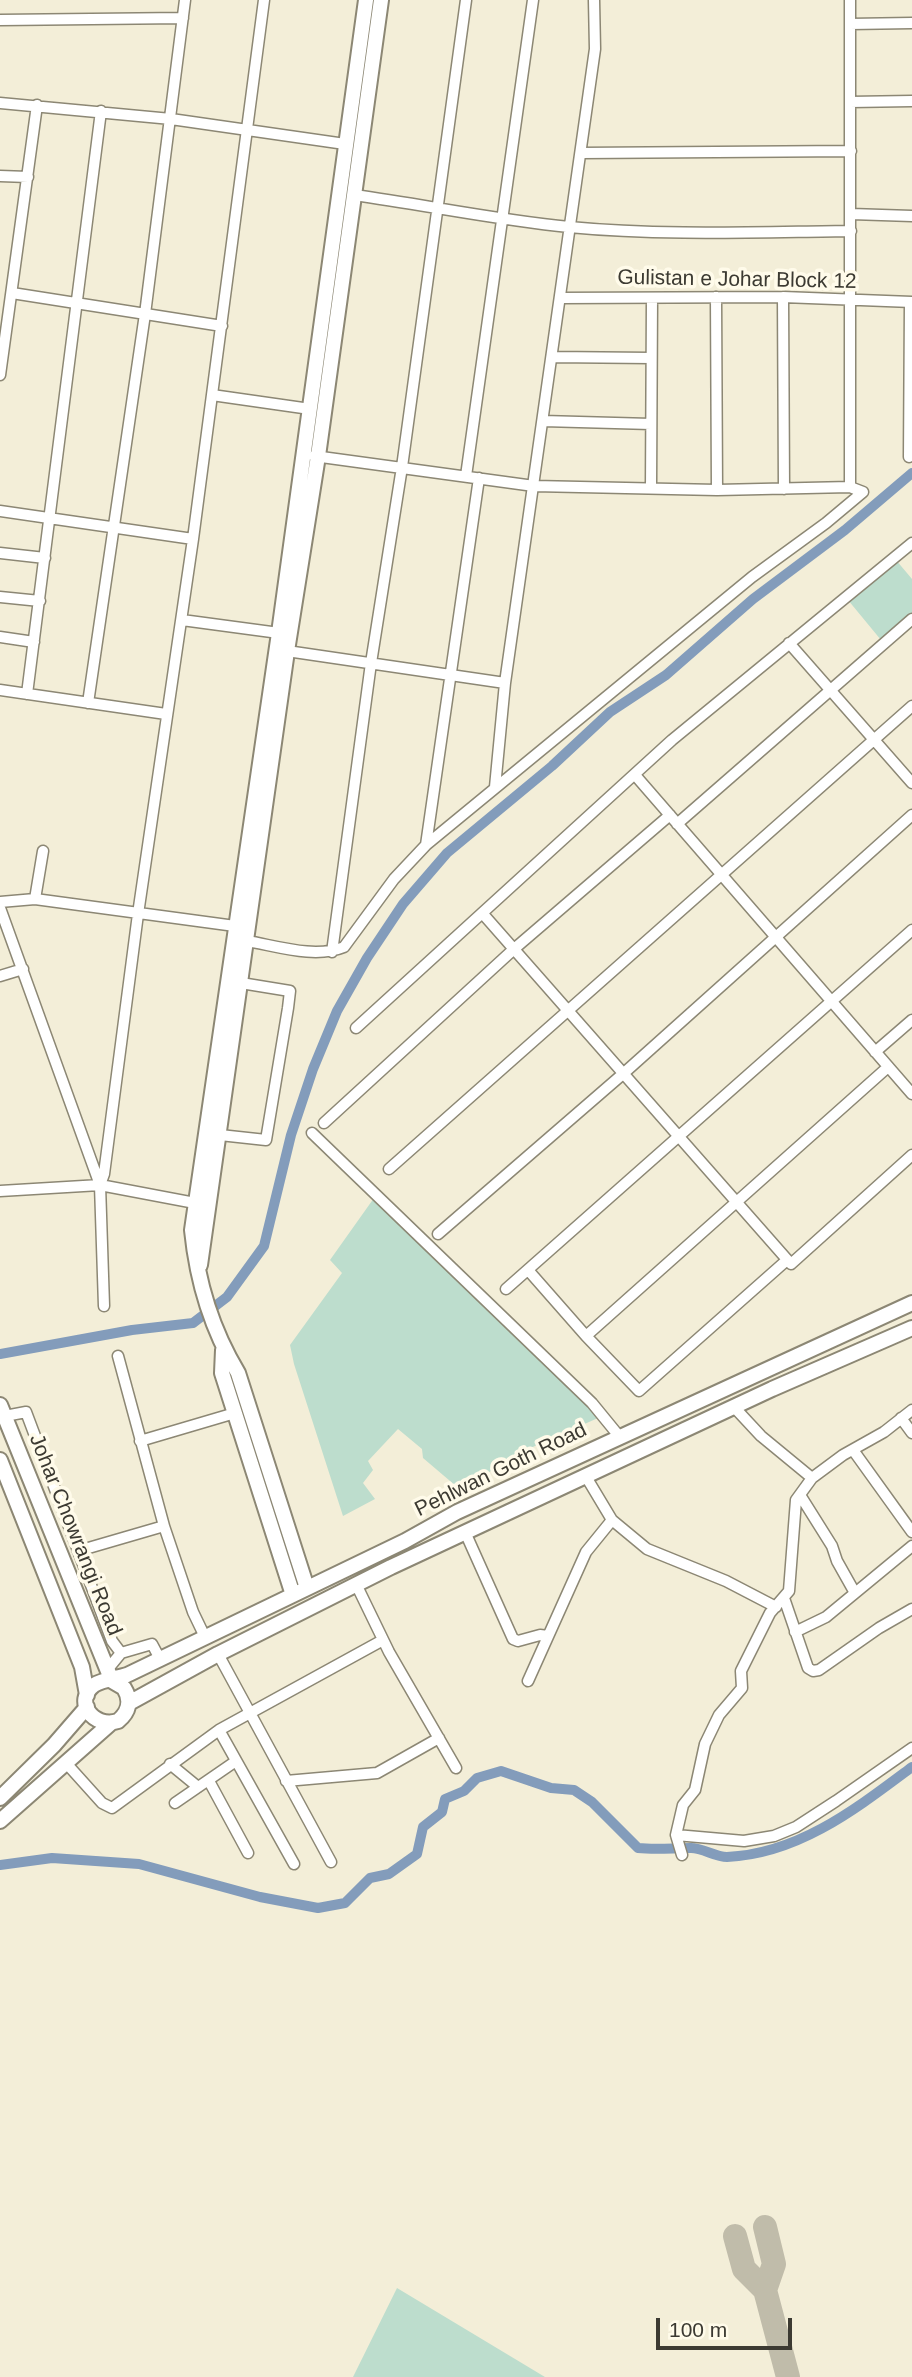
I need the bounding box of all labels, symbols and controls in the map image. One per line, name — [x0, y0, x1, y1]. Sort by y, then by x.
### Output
street label: Gulistan e Johar Block 12 — [617, 265, 857, 295]
street label: Pehlwan Goth Road — [411, 1417, 591, 1523]
street label: Johar Chowrangi Road — [23, 1431, 127, 1639]
scale bar — [660, 2304, 796, 2348]
text: 100 m — [669, 2318, 727, 2341]

